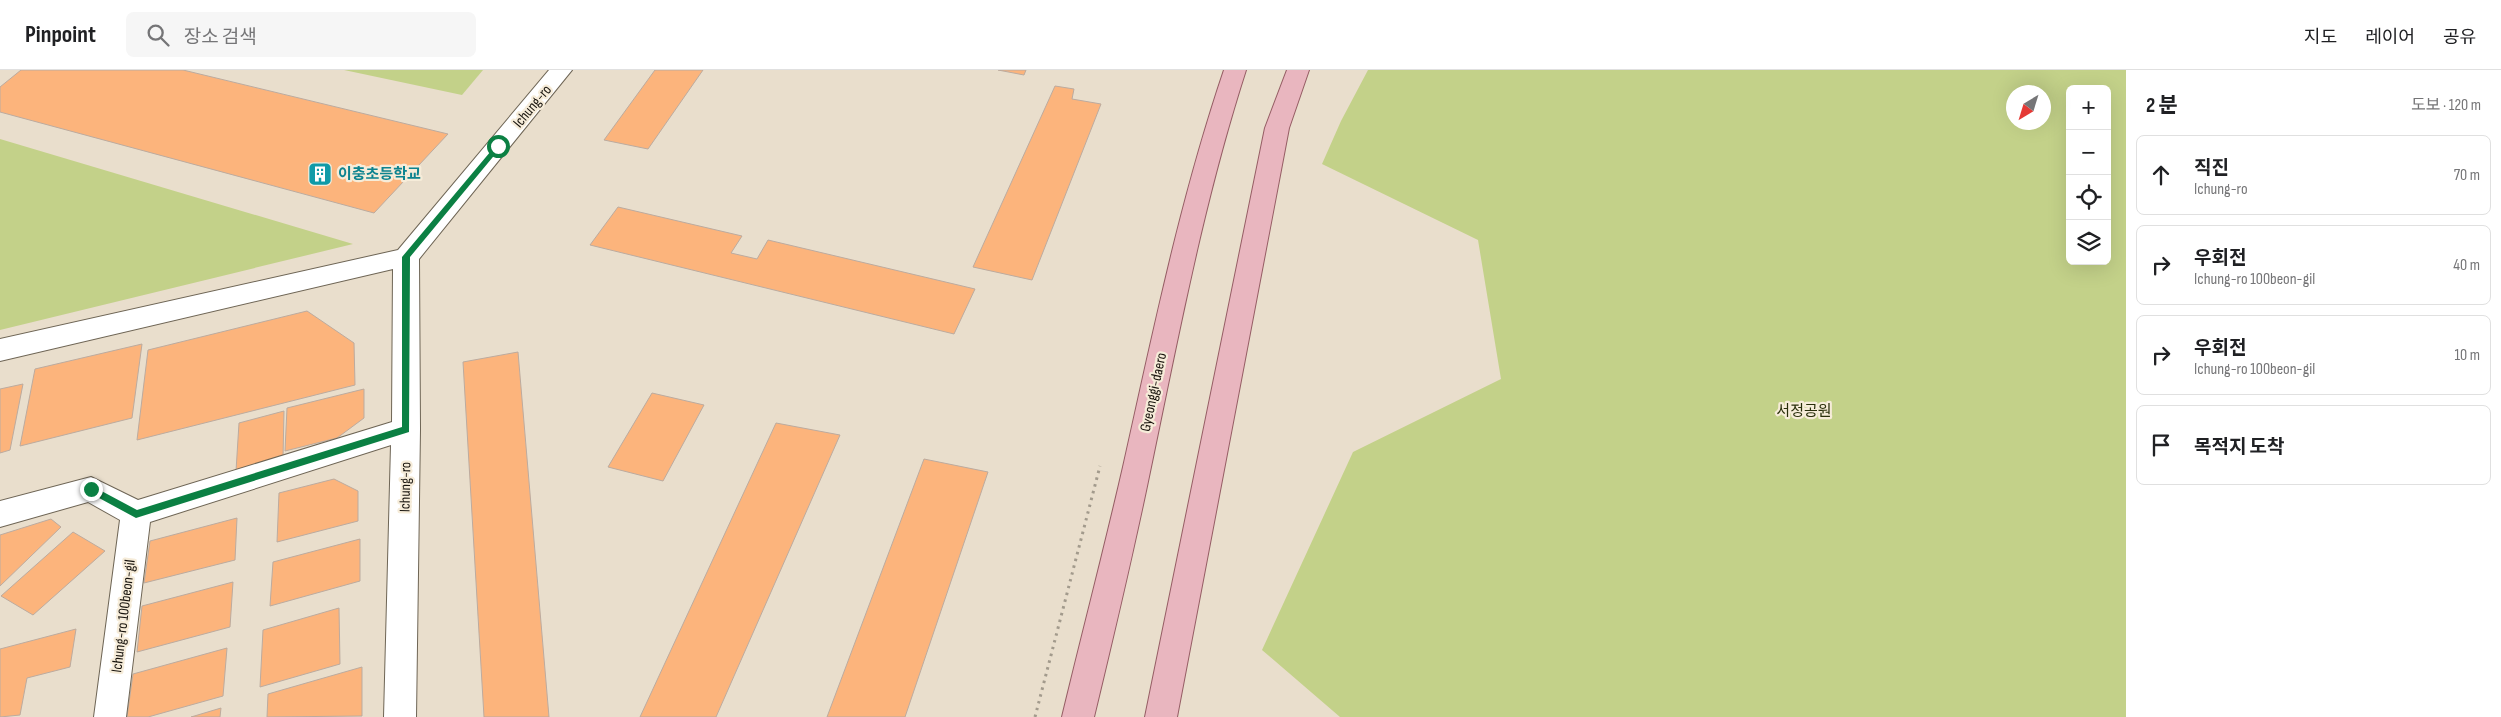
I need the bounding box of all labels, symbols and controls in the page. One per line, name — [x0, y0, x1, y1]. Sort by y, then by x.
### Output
search box — [126, 12, 476, 57]
text: Pinpoint — [25, 20, 96, 49]
icon: search — [144, 21, 172, 49]
text: 장소 검색 — [184, 26, 257, 49]
text: 지도 — [2304, 27, 2337, 48]
text: 레이어 — [2365, 27, 2415, 48]
text: 공유 — [2443, 27, 2476, 48]
street label: Ichung-ro — [509, 81, 556, 132]
north arrow — [2006, 85, 2051, 130]
map controls — [2066, 85, 2111, 265]
button: + — [2066, 85, 2111, 130]
text: 2 분 — [2146, 93, 2178, 118]
text: 도보 · 120 m — [2411, 96, 2481, 115]
button: − — [2066, 130, 2111, 175]
route start — [487, 135, 510, 158]
text: 직진 — [2194, 157, 2229, 180]
building icon: 이충초등학교 — [307, 161, 333, 187]
icon: ahead — [2147, 161, 2175, 189]
place label: 이충초등학교 — [338, 165, 421, 184]
text: 70 m — [2454, 166, 2480, 185]
button: locate — [2066, 175, 2111, 220]
text: Ichung-ro — [2194, 180, 2248, 199]
button: layers — [2066, 220, 2111, 265]
text: 우회전 — [2194, 247, 2246, 270]
icon: right — [2147, 251, 2175, 279]
text: 40 m — [2453, 256, 2480, 275]
text: Ichung-ro 100beon-gil — [2194, 270, 2315, 289]
text: 우회전 — [2194, 337, 2246, 360]
icon: right — [2147, 341, 2175, 369]
text: 10 m — [2454, 346, 2480, 365]
street label: Gyeonggi-daero — [1136, 351, 1171, 433]
text: Ichung-ro 100beon-gil — [2194, 360, 2315, 379]
park label: 서정공원 — [1776, 402, 1832, 421]
icon: arrive — [2147, 431, 2175, 459]
text: 목적지 도착 — [2194, 436, 2284, 459]
street label: Ichung-ro — [396, 462, 415, 512]
route end — [80, 478, 103, 501]
street label: Ichung-ro 100beon-gil — [107, 559, 140, 674]

